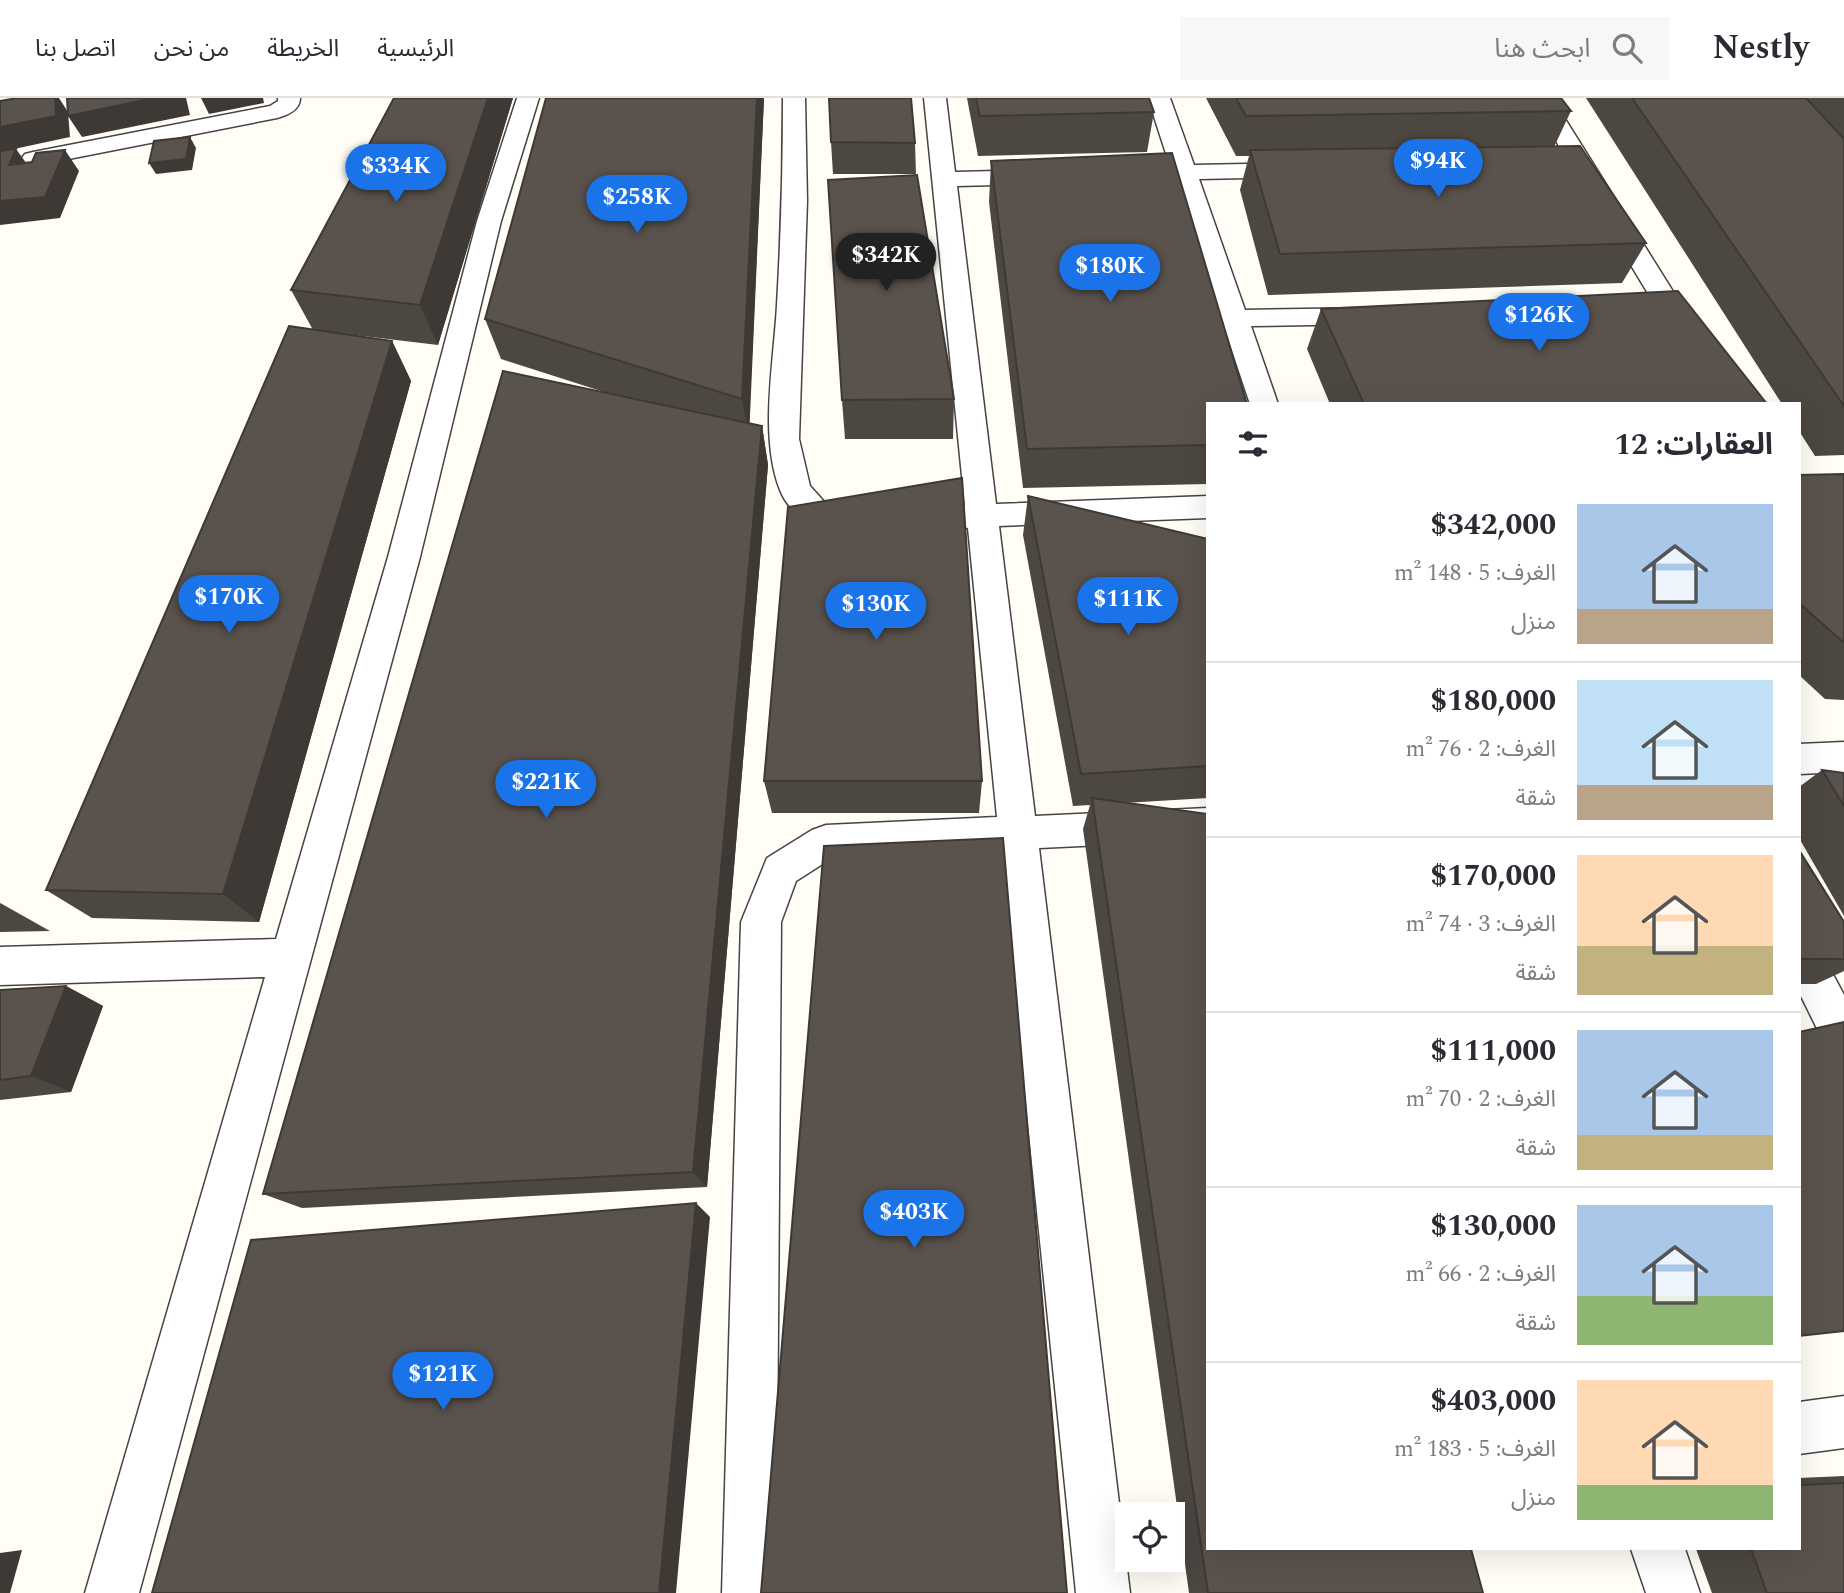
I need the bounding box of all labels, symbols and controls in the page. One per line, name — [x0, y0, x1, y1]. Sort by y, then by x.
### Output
search box — [1180, 17, 1670, 80]
text: Nestly — [1712, 23, 1809, 73]
text: ابحث هنا — [1494, 29, 1590, 69]
icon: search — [1608, 29, 1646, 67]
text: اتصل بنا — [35, 31, 116, 67]
text: من نحن — [154, 31, 229, 67]
text: الخريطة — [267, 31, 339, 67]
text: الرئيسية — [377, 31, 454, 67]
pin: $94K — [1397, 140, 1479, 199]
pin: $334K — [347, 144, 445, 204]
text: $94K — [1410, 144, 1466, 179]
text: $334K — [361, 149, 431, 184]
pin: $258K — [588, 176, 686, 235]
text: $258K — [602, 180, 672, 215]
pin: $342K — [837, 234, 935, 293]
text: $342K — [851, 238, 921, 273]
pin: $180K — [1061, 244, 1159, 304]
text: $180K — [1075, 249, 1145, 284]
pin: $126K — [1490, 294, 1588, 353]
text: $126K — [1504, 298, 1574, 333]
text: العقارات: 12 — [1614, 422, 1773, 468]
icon: filters — [1234, 425, 1272, 463]
text: $342,000 — [1430, 502, 1556, 548]
icon: home — [1633, 532, 1717, 616]
text: الغرف: 5 · 148 m² — [1394, 556, 1556, 591]
pin: $170K — [180, 575, 278, 635]
pin: $111K — [1079, 578, 1177, 637]
text: $170K — [194, 580, 264, 615]
pin: $130K — [827, 582, 925, 642]
text: $111K — [1093, 582, 1163, 617]
text: $130K — [841, 587, 911, 622]
text: منزل — [1511, 605, 1556, 640]
text: $180,000 — [1430, 678, 1556, 724]
icon: home — [1633, 708, 1717, 792]
text: الغرف: 2 · 76 m² — [1405, 732, 1556, 767]
pin: $221K — [497, 760, 595, 820]
text: $221K — [511, 765, 581, 800]
text: شقة — [1515, 781, 1556, 816]
text: $170,000 — [1430, 853, 1556, 899]
icon: home — [1633, 883, 1717, 967]
text: الغرف: 3 · 74 m² — [1405, 907, 1556, 942]
text: شقة — [1515, 956, 1556, 991]
text: $111,000 — [1430, 1028, 1556, 1074]
icon: home — [1633, 1058, 1717, 1142]
text: الغرف: 2 · 70 m² — [1405, 1082, 1556, 1117]
text: شقة — [1515, 1131, 1556, 1166]
pin: $403K — [865, 1190, 963, 1250]
text: $403K — [879, 1195, 949, 1230]
text: $130,000 — [1430, 1203, 1556, 1249]
icon: home — [1633, 1233, 1717, 1317]
text: الغرف: 2 · 66 m² — [1405, 1257, 1556, 1292]
text: شقة — [1515, 1306, 1556, 1341]
pin: $121K — [394, 1352, 492, 1412]
text: $121K — [408, 1357, 478, 1392]
text: $403,000 — [1430, 1378, 1556, 1424]
icon: home — [1633, 1408, 1717, 1492]
text: الغرف: 5 · 183 m² — [1394, 1432, 1556, 1467]
text: منزل — [1511, 1481, 1556, 1516]
map controls — [1115, 1502, 1185, 1572]
button: locate — [1115, 1502, 1185, 1572]

